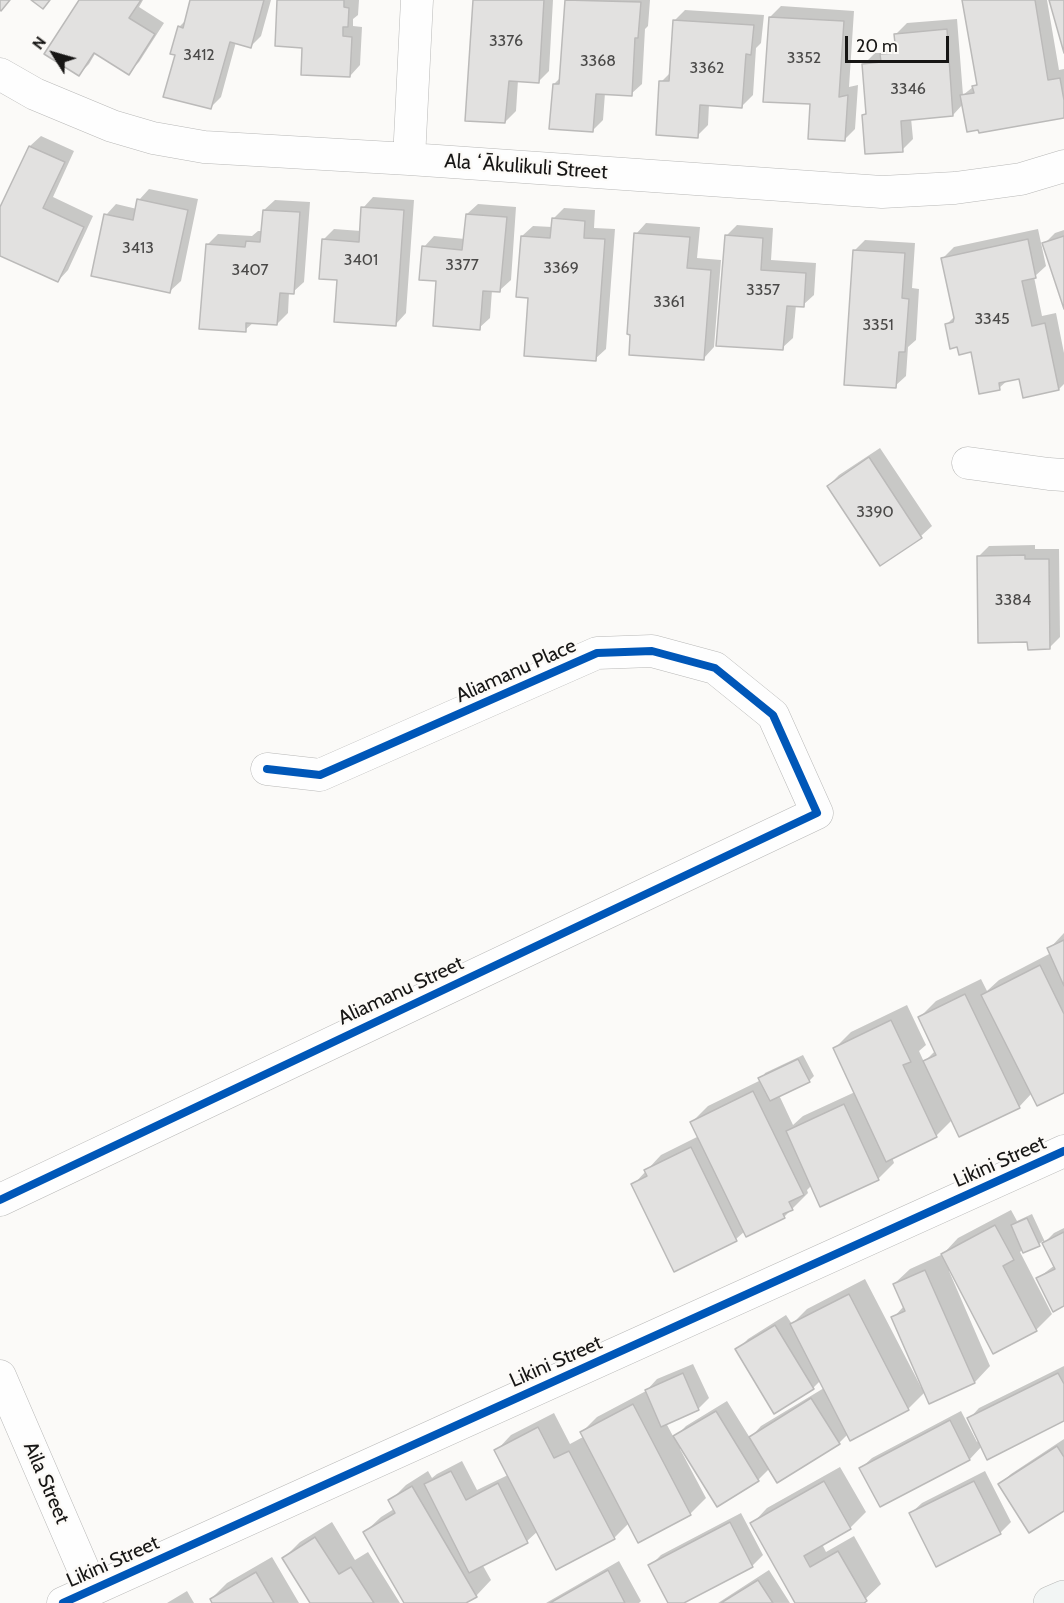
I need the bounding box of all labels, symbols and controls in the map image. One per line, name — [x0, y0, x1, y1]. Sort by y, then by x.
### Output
north arrow — [24, 24, 84, 84]
scale bar — [848, 24, 952, 62]
house number: 3376 — [489, 31, 523, 51]
text: N — [28, 33, 50, 53]
text: 20 m — [856, 35, 898, 57]
house number: 3412 — [183, 45, 215, 65]
house number: 3352 — [787, 48, 821, 68]
house number: 3368 — [580, 51, 616, 71]
house number: 3362 — [690, 58, 724, 78]
house number: 3346 — [890, 79, 926, 99]
street label: Ala ʻĀkulikuli Street — [444, 149, 608, 185]
house number: 3413 — [122, 238, 154, 258]
house number: 3401 — [344, 250, 378, 270]
house number: 3377 — [445, 255, 479, 275]
house number: 3369 — [543, 258, 579, 278]
house number: 3407 — [232, 260, 268, 280]
house number: 3357 — [746, 280, 780, 300]
house number: 3361 — [653, 292, 685, 312]
house number: 3345 — [974, 309, 1010, 329]
house number: 3351 — [862, 315, 894, 335]
house number: 3390 — [856, 502, 894, 522]
house number: 3384 — [995, 590, 1031, 610]
street label: Aliamanu Place — [452, 634, 580, 708]
street label: Aliamanu Street — [335, 952, 467, 1030]
street label: Likini Street — [950, 1131, 1050, 1193]
street label: Likini Street — [506, 1331, 606, 1393]
street label: Aila Street — [18, 1438, 74, 1528]
street label: Likini Street — [63, 1531, 163, 1593]

